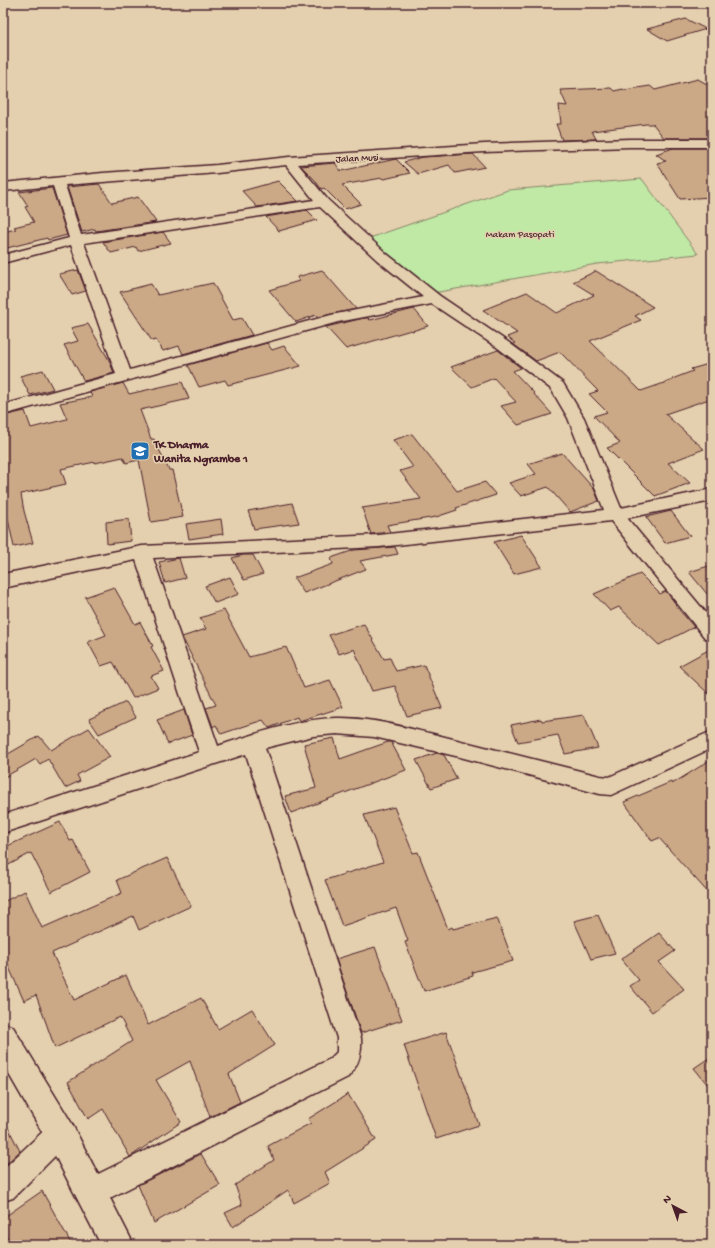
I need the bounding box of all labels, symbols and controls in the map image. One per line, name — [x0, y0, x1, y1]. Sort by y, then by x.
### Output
street label: Jalan Musi — [335, 152, 379, 166]
park label: Makam Pasopati — [486, 229, 554, 241]
place label: TK Dharma Wanita Ngrambe 1 — [153, 439, 248, 467]
school or university icon: TK Dharma Wanita Ngrambe 1 — [129, 440, 151, 462]
north arrow — [653, 1186, 693, 1226]
text: N — [661, 1193, 674, 1207]

